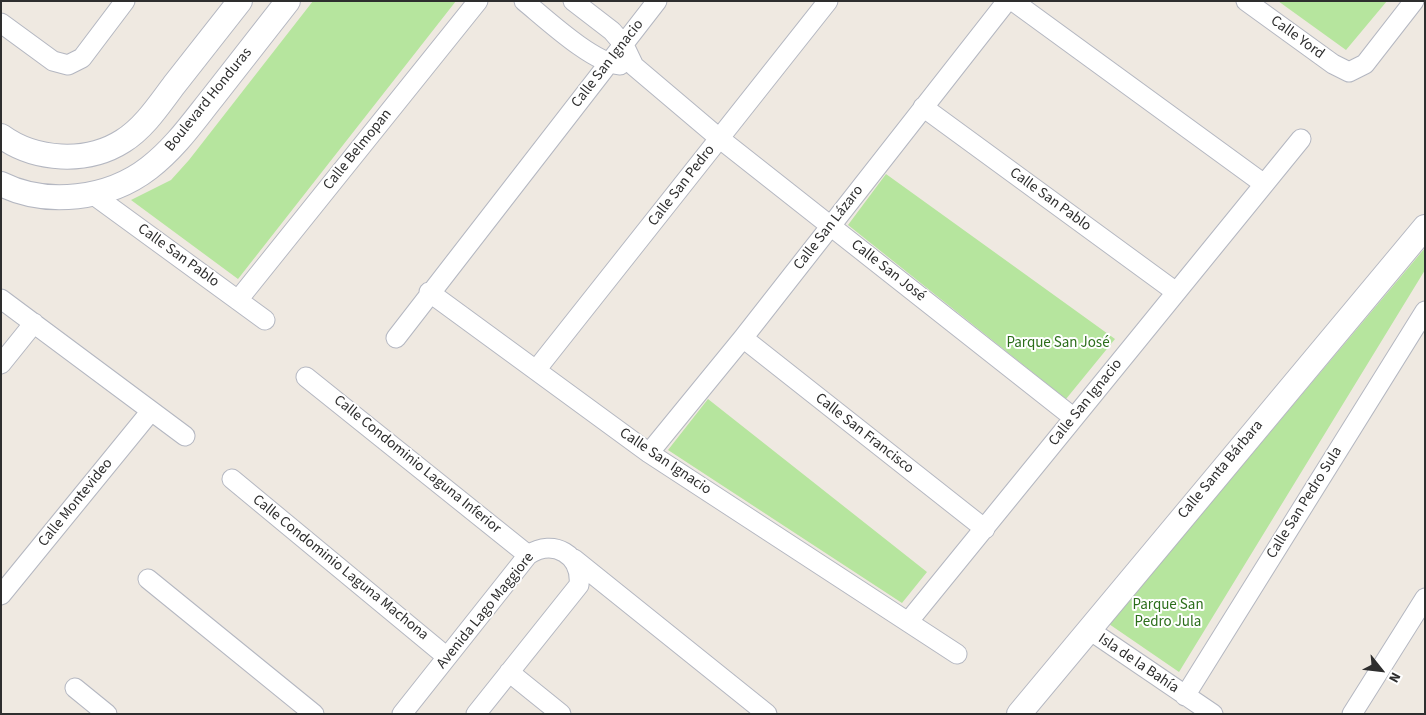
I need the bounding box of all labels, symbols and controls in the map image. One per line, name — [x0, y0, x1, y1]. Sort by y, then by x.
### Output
street label: Calle Yord — [1267, 12, 1327, 64]
street label: Calle San Ignacio — [568, 16, 648, 112]
street label: Boulevard Honduras — [162, 44, 256, 156]
street label: Calle Belmopan — [320, 106, 396, 194]
street label: Calle San Pedro — [645, 142, 719, 230]
street label: Calle San Pablo — [1006, 164, 1094, 236]
street label: Calle San Lázaro — [790, 182, 868, 274]
street label: Calle San Pablo — [134, 220, 222, 292]
street label: Calle San José — [847, 236, 929, 306]
park label: Parque San José — [1006, 335, 1110, 353]
street label: Calle San Ignacio — [1045, 356, 1127, 450]
street label: Calle San Francisco — [811, 390, 917, 478]
street label: Calle Condominio Laguna Inferior — [330, 392, 504, 538]
street label: Calle Santa Bárbara — [1175, 417, 1267, 523]
street label: Calle San Ignacio — [616, 425, 714, 499]
street label: Calle San Pedro Sula — [1263, 444, 1347, 562]
street label: Calle Montevideo — [35, 455, 117, 551]
street label: Calle Condominio Laguna Machona — [248, 491, 432, 645]
street label: Avenida Lago Maggiore — [434, 549, 538, 673]
park label: Parque San Pedro Jula — [1132, 597, 1204, 632]
street label: Isla de la Bahía — [1094, 630, 1182, 698]
north arrow — [1356, 645, 1406, 695]
text: N — [1383, 668, 1405, 686]

